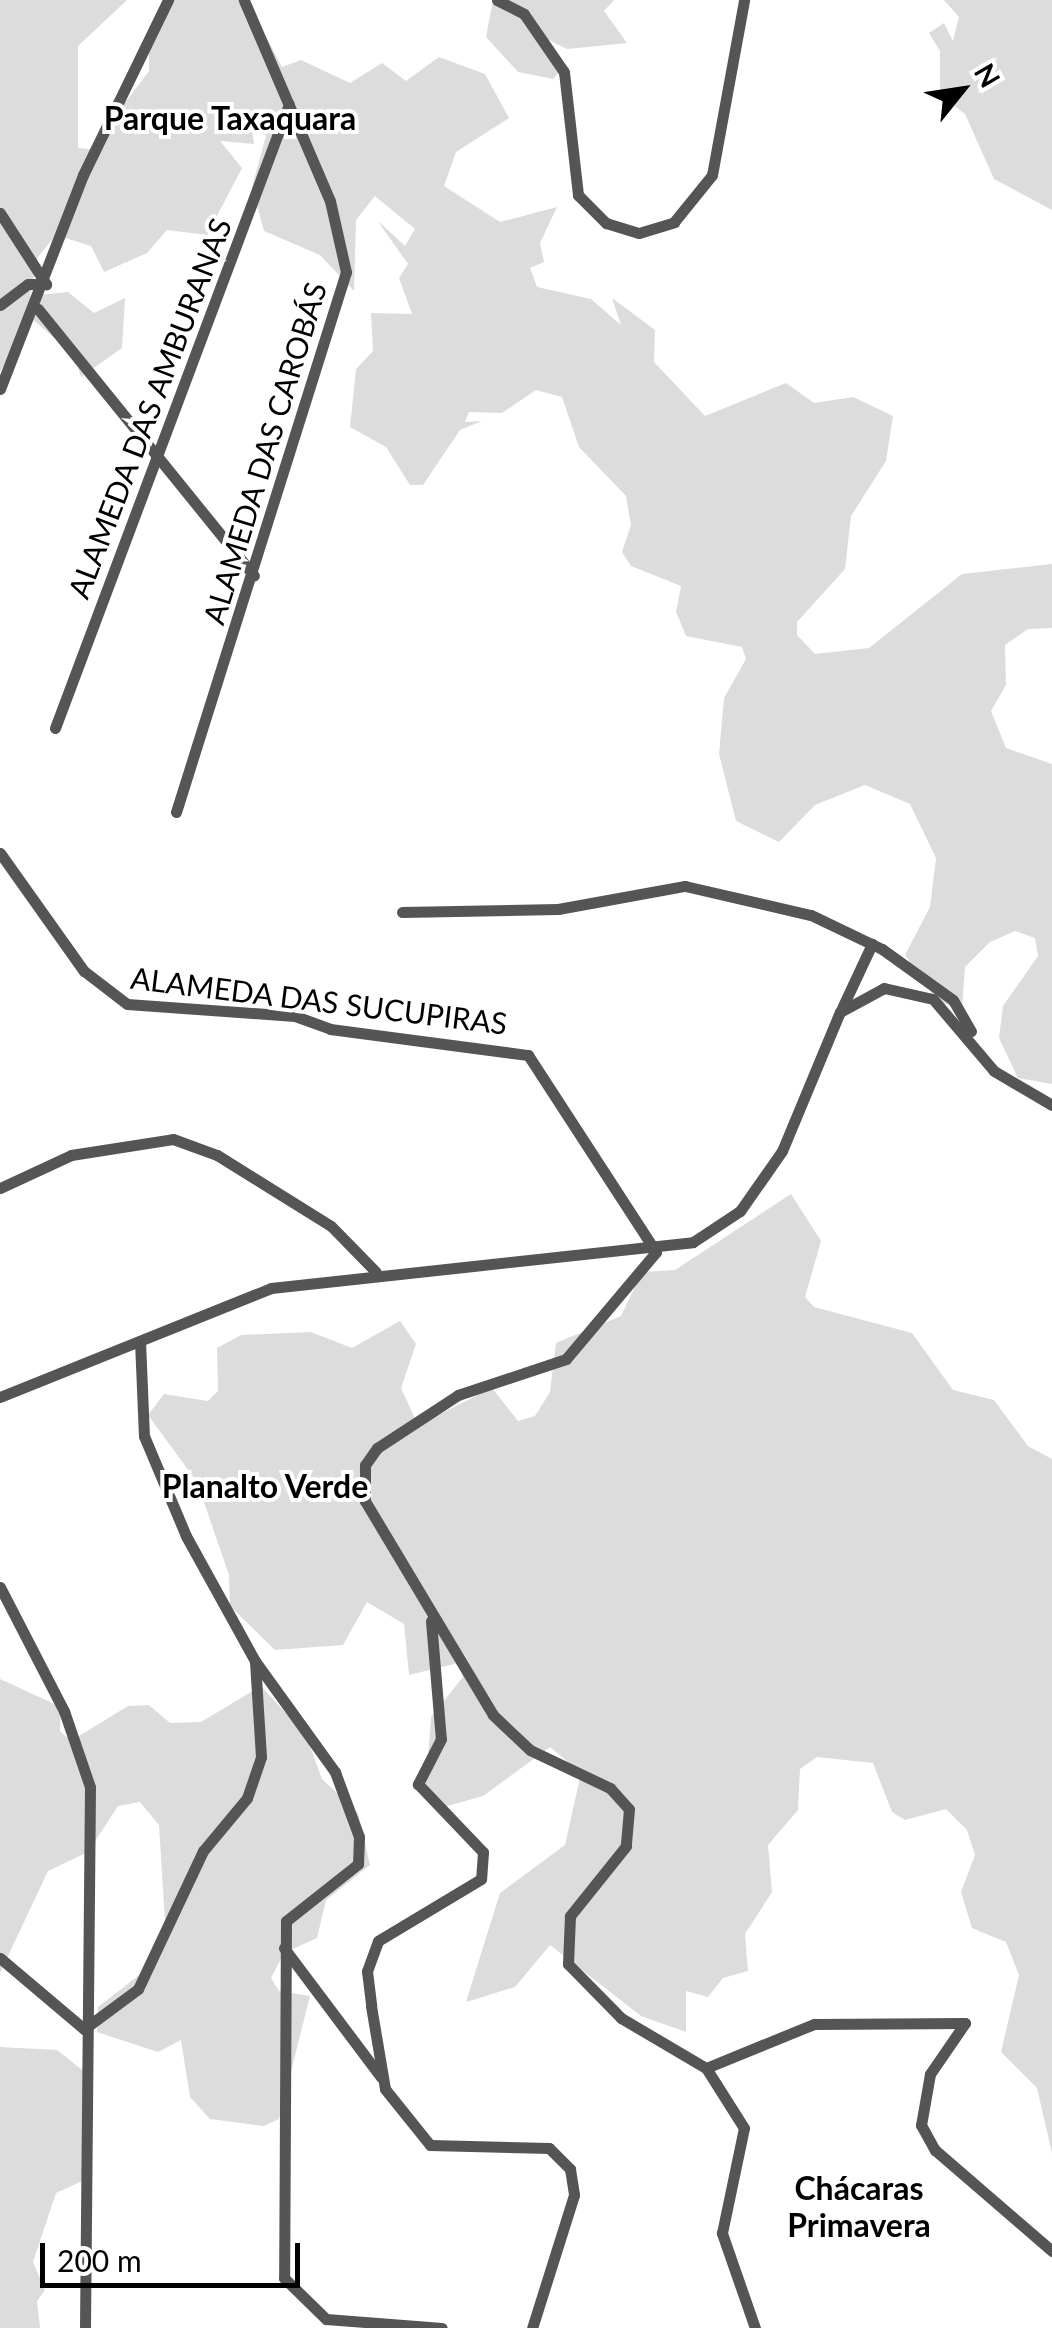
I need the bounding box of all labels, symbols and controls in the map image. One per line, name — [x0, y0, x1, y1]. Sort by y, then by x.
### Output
north arrow — [912, 40, 1012, 140]
text: N — [968, 57, 1008, 93]
district label: Parque Taxaquara — [103, 99, 357, 137]
street label: ALAMEDA DAS AMBURANAS — [59, 212, 239, 604]
street label: ALAMEDA DAS CAROBÁS — [195, 277, 333, 629]
street label: ALAMEDA DAS SUCUPIRAS — [128, 959, 510, 1041]
district label: Planalto Verde — [161, 1467, 369, 1505]
district label: Chácaras Primavera — [787, 2170, 931, 2245]
scale bar — [45, 2223, 305, 2285]
text: 200 m — [57, 2242, 142, 2278]

